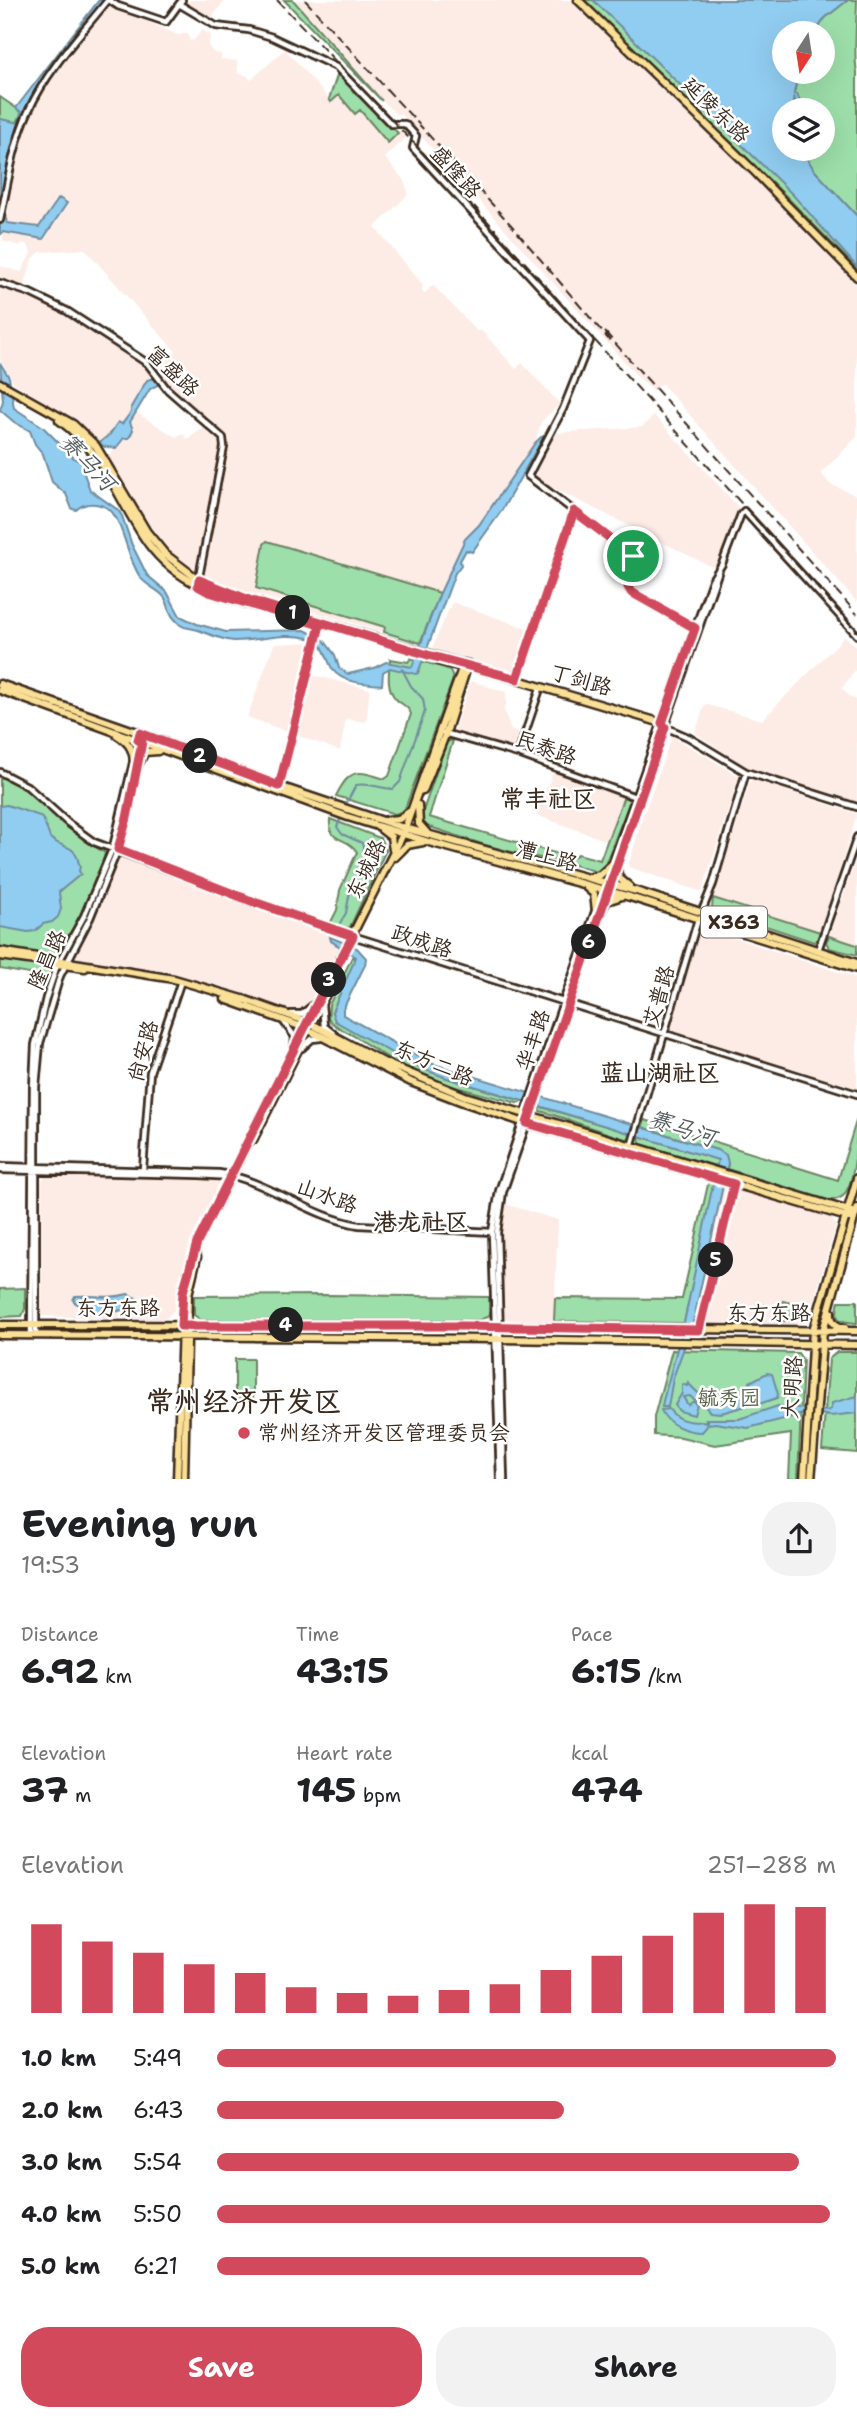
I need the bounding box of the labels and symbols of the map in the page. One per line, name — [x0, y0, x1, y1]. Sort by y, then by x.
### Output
north arrow — [772, 21, 835, 84]
street label: 延陵东路 — [676, 71, 756, 149]
street label: 盛隆路 — [424, 139, 488, 205]
street label: 富盛路 — [141, 339, 205, 403]
water label: 赛马河 — [54, 427, 125, 500]
pin — [603, 526, 663, 586]
pin: 1 — [276, 596, 310, 630]
street label: 丁剑路 — [547, 658, 615, 702]
street label: 民泰路 — [512, 725, 580, 771]
pin: 2 — [182, 738, 218, 774]
district label: 常丰社区 — [500, 783, 596, 815]
street label: 漕上路 — [513, 834, 581, 878]
street label: 东城路 — [340, 835, 392, 903]
road number: X363 — [701, 906, 767, 938]
street label: 政成路 — [388, 918, 456, 964]
pin: 6 — [572, 925, 606, 960]
street label: 隆昌路 — [21, 926, 73, 994]
pin: 3 — [312, 962, 346, 998]
street label: 艾普路 — [637, 962, 681, 1030]
street label: 华丰路 — [510, 1006, 556, 1074]
street label: 尚安路 — [121, 1017, 165, 1085]
street label: 东方二路 — [390, 1034, 478, 1092]
district label: 蓝山湖社区 — [600, 1057, 720, 1089]
water label: 赛马河 — [645, 1103, 723, 1154]
street label: 山水路 — [293, 1172, 361, 1220]
district label: 港龙社区 — [373, 1206, 469, 1238]
pin: 5 — [698, 1242, 734, 1278]
street label: 东方东路 — [76, 1294, 160, 1322]
street label: 东方东路 — [727, 1299, 811, 1327]
pin: 4 — [268, 1308, 304, 1342]
street label: 大明路 — [776, 1355, 808, 1419]
district label: 常州经济开发区 — [146, 1382, 342, 1420]
park label: 毓秀园 — [698, 1384, 761, 1412]
place label: 常州经济开发区管理委员会 — [258, 1419, 510, 1447]
marker: 常州经济开发区管理委员会 — [236, 1425, 252, 1441]

